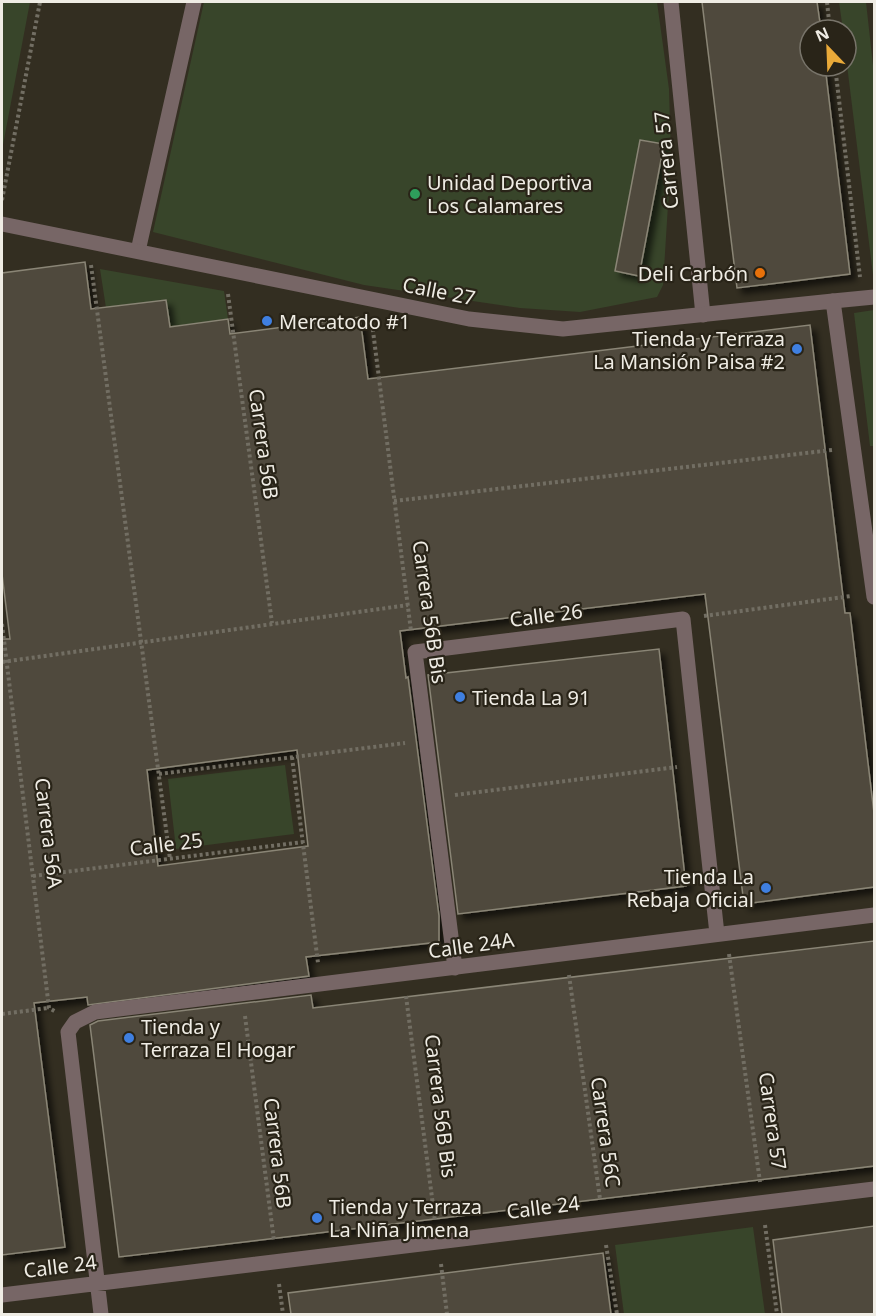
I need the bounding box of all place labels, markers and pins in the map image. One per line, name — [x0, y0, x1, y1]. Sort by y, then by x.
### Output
place label: Unidad Deportiva Los Calamares — [427, 169, 592, 219]
marker: Unidad Deportiva Los Calamares — [408, 187, 422, 201]
place label: Deli Carbón — [638, 260, 748, 287]
marker: Deli Carbón — [753, 266, 767, 280]
place label: Mercatodo #1 — [279, 308, 410, 335]
marker: Mercatodo #1 — [260, 314, 274, 328]
place label: Tienda y Terraza La Mansión Paisa #2 — [593, 325, 785, 375]
marker: Tienda y Terraza La Mansión Paisa #2 — [790, 342, 804, 356]
place label: Tienda La 91 — [472, 684, 590, 711]
marker: Tienda La 91 — [453, 690, 467, 704]
place label: Tienda La Rebaja Oficial — [626, 863, 754, 913]
marker: Tienda La Rebaja Oficial — [759, 881, 773, 895]
place label: Tienda y Terraza El Hogar — [141, 1013, 295, 1063]
marker: Tienda y Terraza El Hogar — [122, 1031, 136, 1045]
place label: Tienda y Terraza La Niña Jimena — [329, 1193, 482, 1243]
marker: Tienda y Terraza La Niña Jimena — [310, 1211, 324, 1225]

